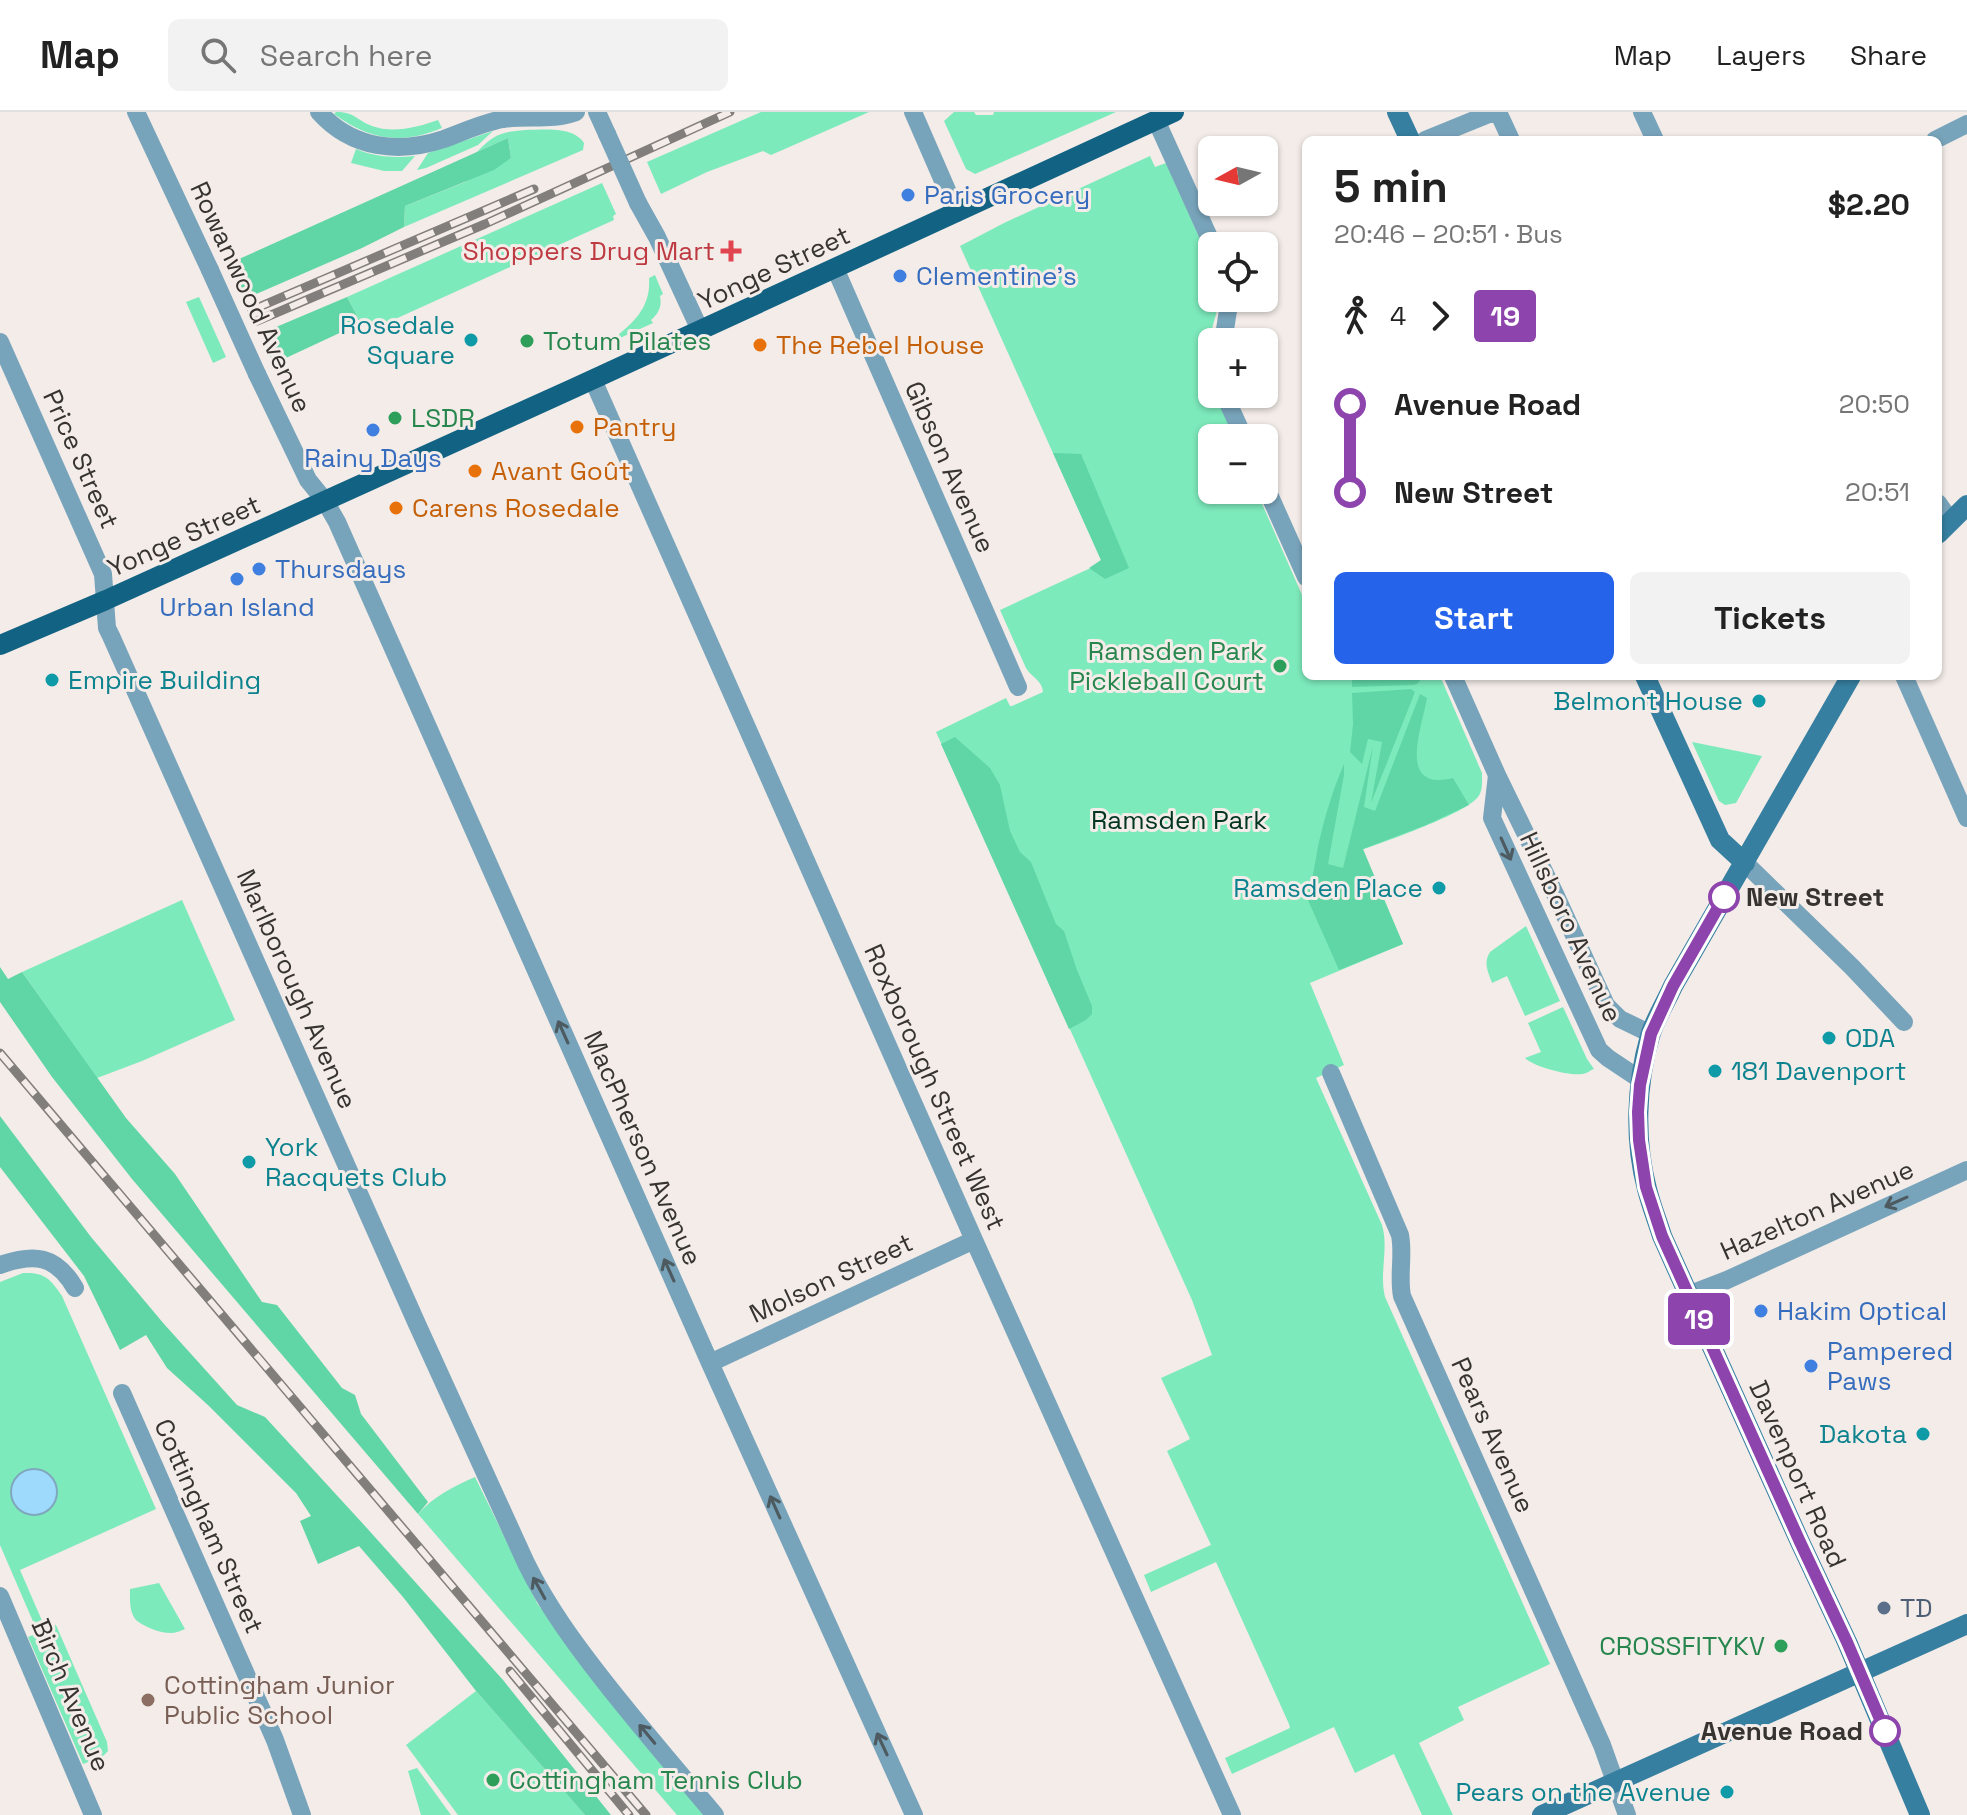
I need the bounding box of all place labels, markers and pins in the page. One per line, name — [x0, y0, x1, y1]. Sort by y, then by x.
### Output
place label: Paris Grocery — [924, 178, 1090, 212]
marker: Paris Grocery — [899, 186, 917, 204]
place label: Shoppers Drug Mart — [463, 234, 715, 268]
marker: Shoppers Drug Mart — [722, 242, 740, 260]
place label: Clementine's — [916, 259, 1077, 293]
marker: Clementine's — [891, 267, 909, 285]
place label: Rosedale Square — [340, 308, 455, 372]
place label: Totum Pilates — [543, 324, 711, 358]
place label: The Rebel House — [776, 328, 984, 362]
marker: Rosedale Square — [462, 331, 480, 349]
marker: Totum Pilates — [518, 332, 536, 350]
marker: The Rebel House — [751, 336, 769, 354]
place label: LSDR — [411, 401, 475, 435]
marker: LSDR — [386, 409, 404, 427]
place label: Pantry — [593, 410, 677, 444]
marker: Pantry — [568, 418, 586, 436]
marker: Rainy Days — [364, 421, 382, 439]
place label: Rainy Days — [304, 441, 442, 475]
place label: Avant Goût — [491, 454, 631, 488]
marker: Avant Goût — [466, 462, 484, 480]
place label: Carens Rosedale — [412, 491, 620, 525]
marker: Carens Rosedale — [387, 499, 405, 517]
place label: Thursdays — [275, 552, 406, 586]
marker: Thursdays — [250, 560, 268, 578]
marker: Urban Island — [228, 570, 246, 588]
place label: Urban Island — [159, 590, 315, 624]
place label: Ramsden Park Pickleball Court — [1069, 634, 1264, 698]
marker: Ramsden Park Pickleball Court — [1271, 657, 1289, 675]
place label: Empire Building — [68, 663, 261, 697]
marker: Empire Building — [43, 671, 61, 689]
place label: Belmont House — [1553, 684, 1743, 718]
marker: Belmont House — [1750, 692, 1768, 710]
place label: Ramsden Place — [1233, 871, 1423, 905]
marker: Ramsden Place — [1430, 879, 1448, 897]
place label: New Street — [1746, 880, 1884, 914]
marker: New Street — [1709, 882, 1739, 912]
place label: ODA — [1845, 1021, 1895, 1055]
marker: ODA — [1820, 1029, 1838, 1047]
place label: 181 Davenport — [1731, 1054, 1907, 1088]
marker: 181 Davenport — [1706, 1062, 1724, 1080]
place label: York Racquets Club — [265, 1130, 447, 1194]
marker: York Racquets Club — [240, 1153, 258, 1171]
place label: Hakim Optical — [1777, 1294, 1947, 1328]
marker: Hakim Optical — [1752, 1302, 1770, 1320]
place label: Pampered Paws — [1827, 1334, 1953, 1398]
marker: Pampered Paws — [1802, 1357, 1820, 1375]
place label: Dakota — [1819, 1417, 1907, 1451]
marker: Dakota — [1914, 1425, 1932, 1443]
place label: TD — [1900, 1591, 1933, 1625]
marker: TD — [1875, 1599, 1893, 1617]
place label: CROSSFITYKV — [1599, 1629, 1765, 1663]
marker: CROSSFITYKV — [1772, 1637, 1790, 1655]
place label: Cottingham Junior Public School — [164, 1668, 395, 1732]
marker: Cottingham Junior Public School — [139, 1691, 157, 1709]
place label: Avenue Road — [1701, 1714, 1863, 1748]
marker: Avenue Road — [1870, 1716, 1900, 1746]
place label: Cottingham Tennis Club — [509, 1763, 803, 1797]
marker: Cottingham Tennis Club — [484, 1771, 502, 1789]
place label: Pears on the Avenue — [1455, 1775, 1711, 1809]
marker: Pears on the Avenue — [1718, 1783, 1736, 1801]

